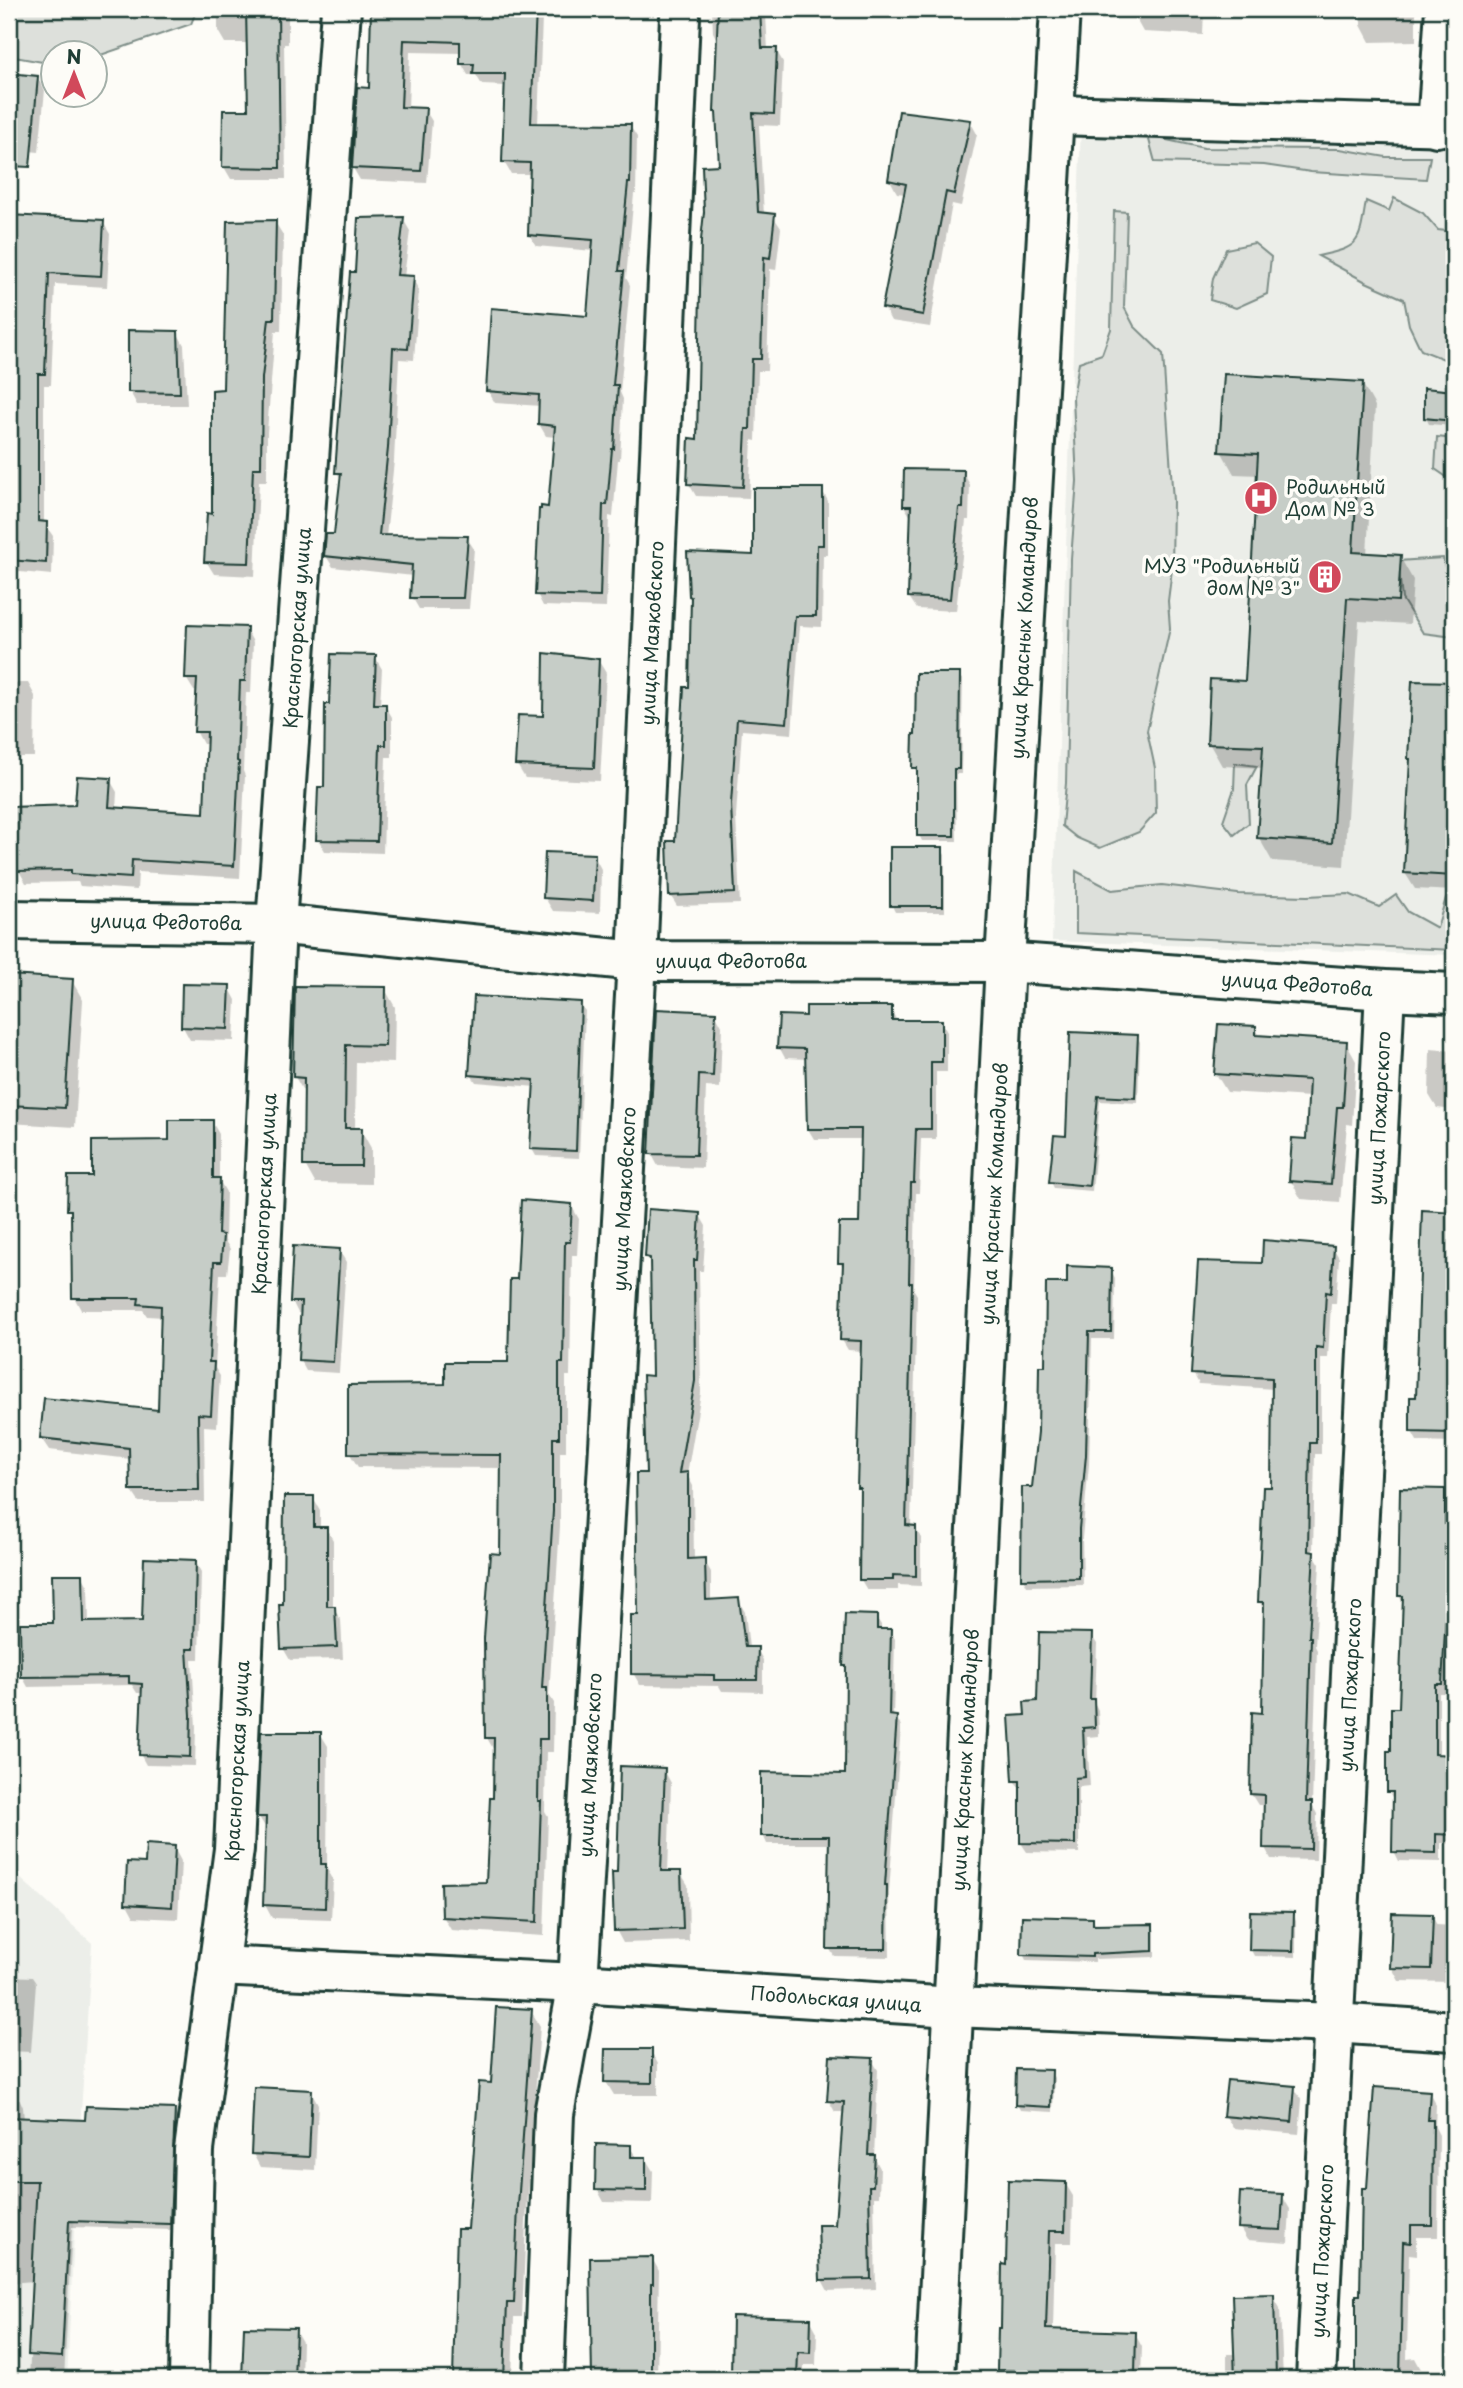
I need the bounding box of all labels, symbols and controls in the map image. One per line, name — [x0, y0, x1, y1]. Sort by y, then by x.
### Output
north arrow — [38, 38, 108, 108]
text: N — [66, 42, 82, 70]
place label: Родильный Дом № 3 — [1285, 472, 1386, 522]
hospital icon: Родильный Дом № 3 — [1242, 479, 1280, 517]
street label: улица Красных Командиров — [1002, 496, 1044, 760]
street label: Красногорская улица — [275, 526, 317, 730]
street label: улица Маяковского — [632, 540, 670, 726]
place label: МУЗ "Родильный дом № 3" — [1144, 551, 1300, 601]
building icon: МУЗ "Родильный дом № 3" — [1306, 558, 1344, 596]
street label: улица Федотова — [90, 906, 242, 936]
street label: улица Федотова — [655, 946, 807, 974]
street label: улица Федотова — [1220, 964, 1374, 1002]
street label: улица Пожарского — [1359, 1030, 1397, 1206]
street label: улица Красных Командиров — [972, 1062, 1014, 1326]
street label: Красногорская улица — [244, 1092, 282, 1295]
street label: улица Маяковского — [604, 1106, 642, 1292]
street label: улица Пожарского — [1330, 1597, 1368, 1773]
street label: улица Красных Командиров — [943, 1628, 985, 1892]
street label: Красногорская улица — [217, 1659, 255, 1862]
street label: улица Маяковского — [570, 1672, 608, 1858]
street label: Подольская улица — [750, 1978, 923, 2018]
street label: улица Пожарского — [1302, 2163, 1340, 2339]

